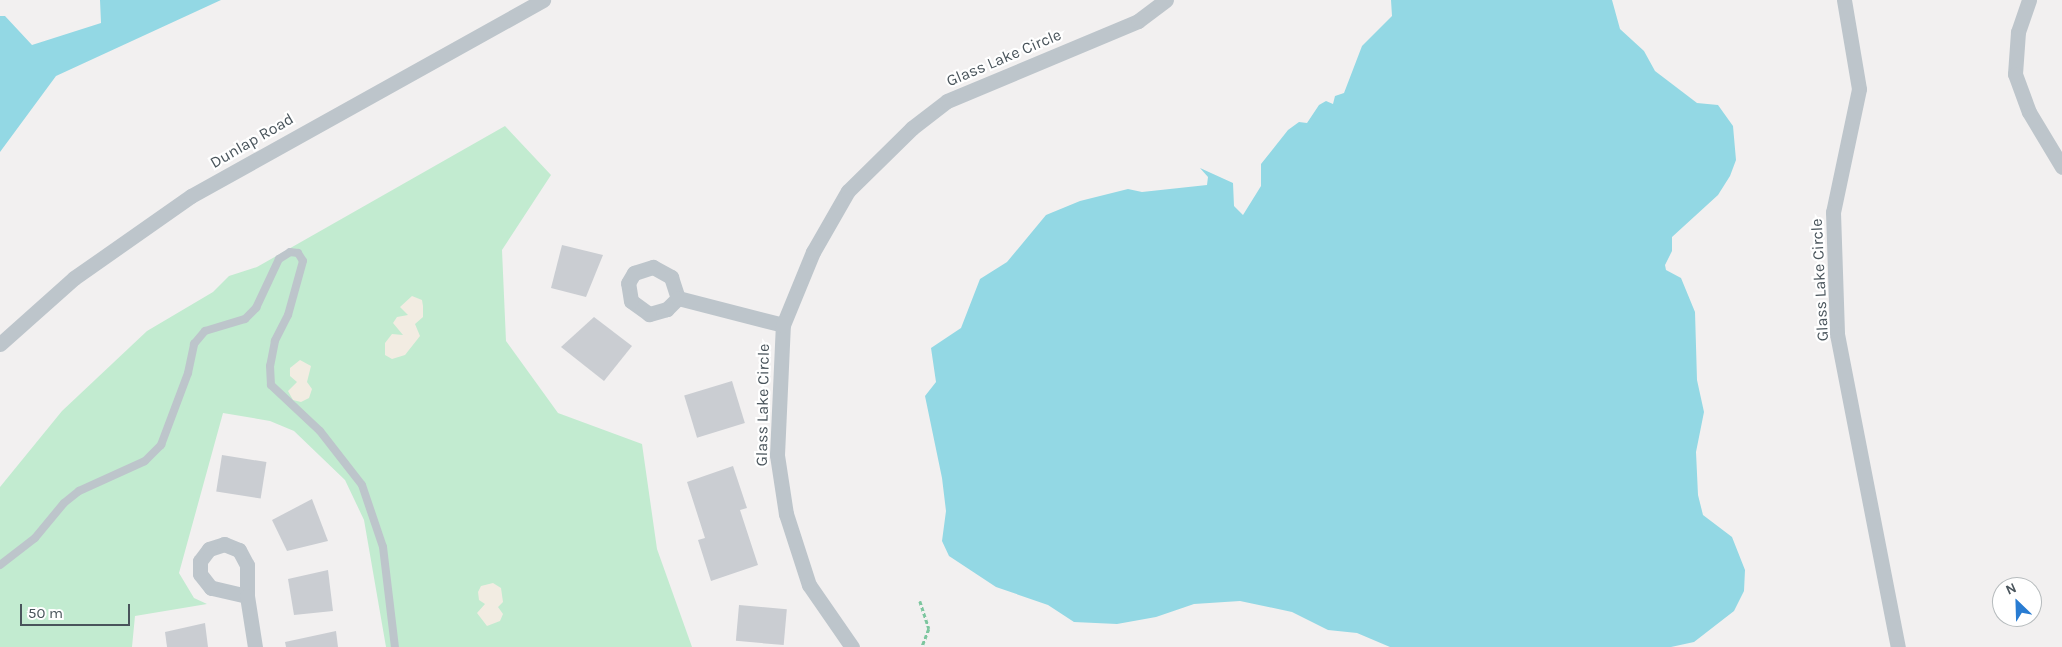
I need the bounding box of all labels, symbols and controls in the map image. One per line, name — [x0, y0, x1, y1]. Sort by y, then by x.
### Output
street label: Glass Lake Circle — [944, 25, 1064, 91]
street label: Dunlap Road — [207, 109, 297, 173]
street label: Glass Lake Circle — [1807, 218, 1833, 342]
street label: Glass Lake Circle — [752, 343, 774, 467]
north arrow — [1992, 577, 2042, 627]
text: N — [2003, 579, 2019, 599]
scale bar — [22, 594, 132, 626]
text: 50 m — [28, 604, 63, 622]

